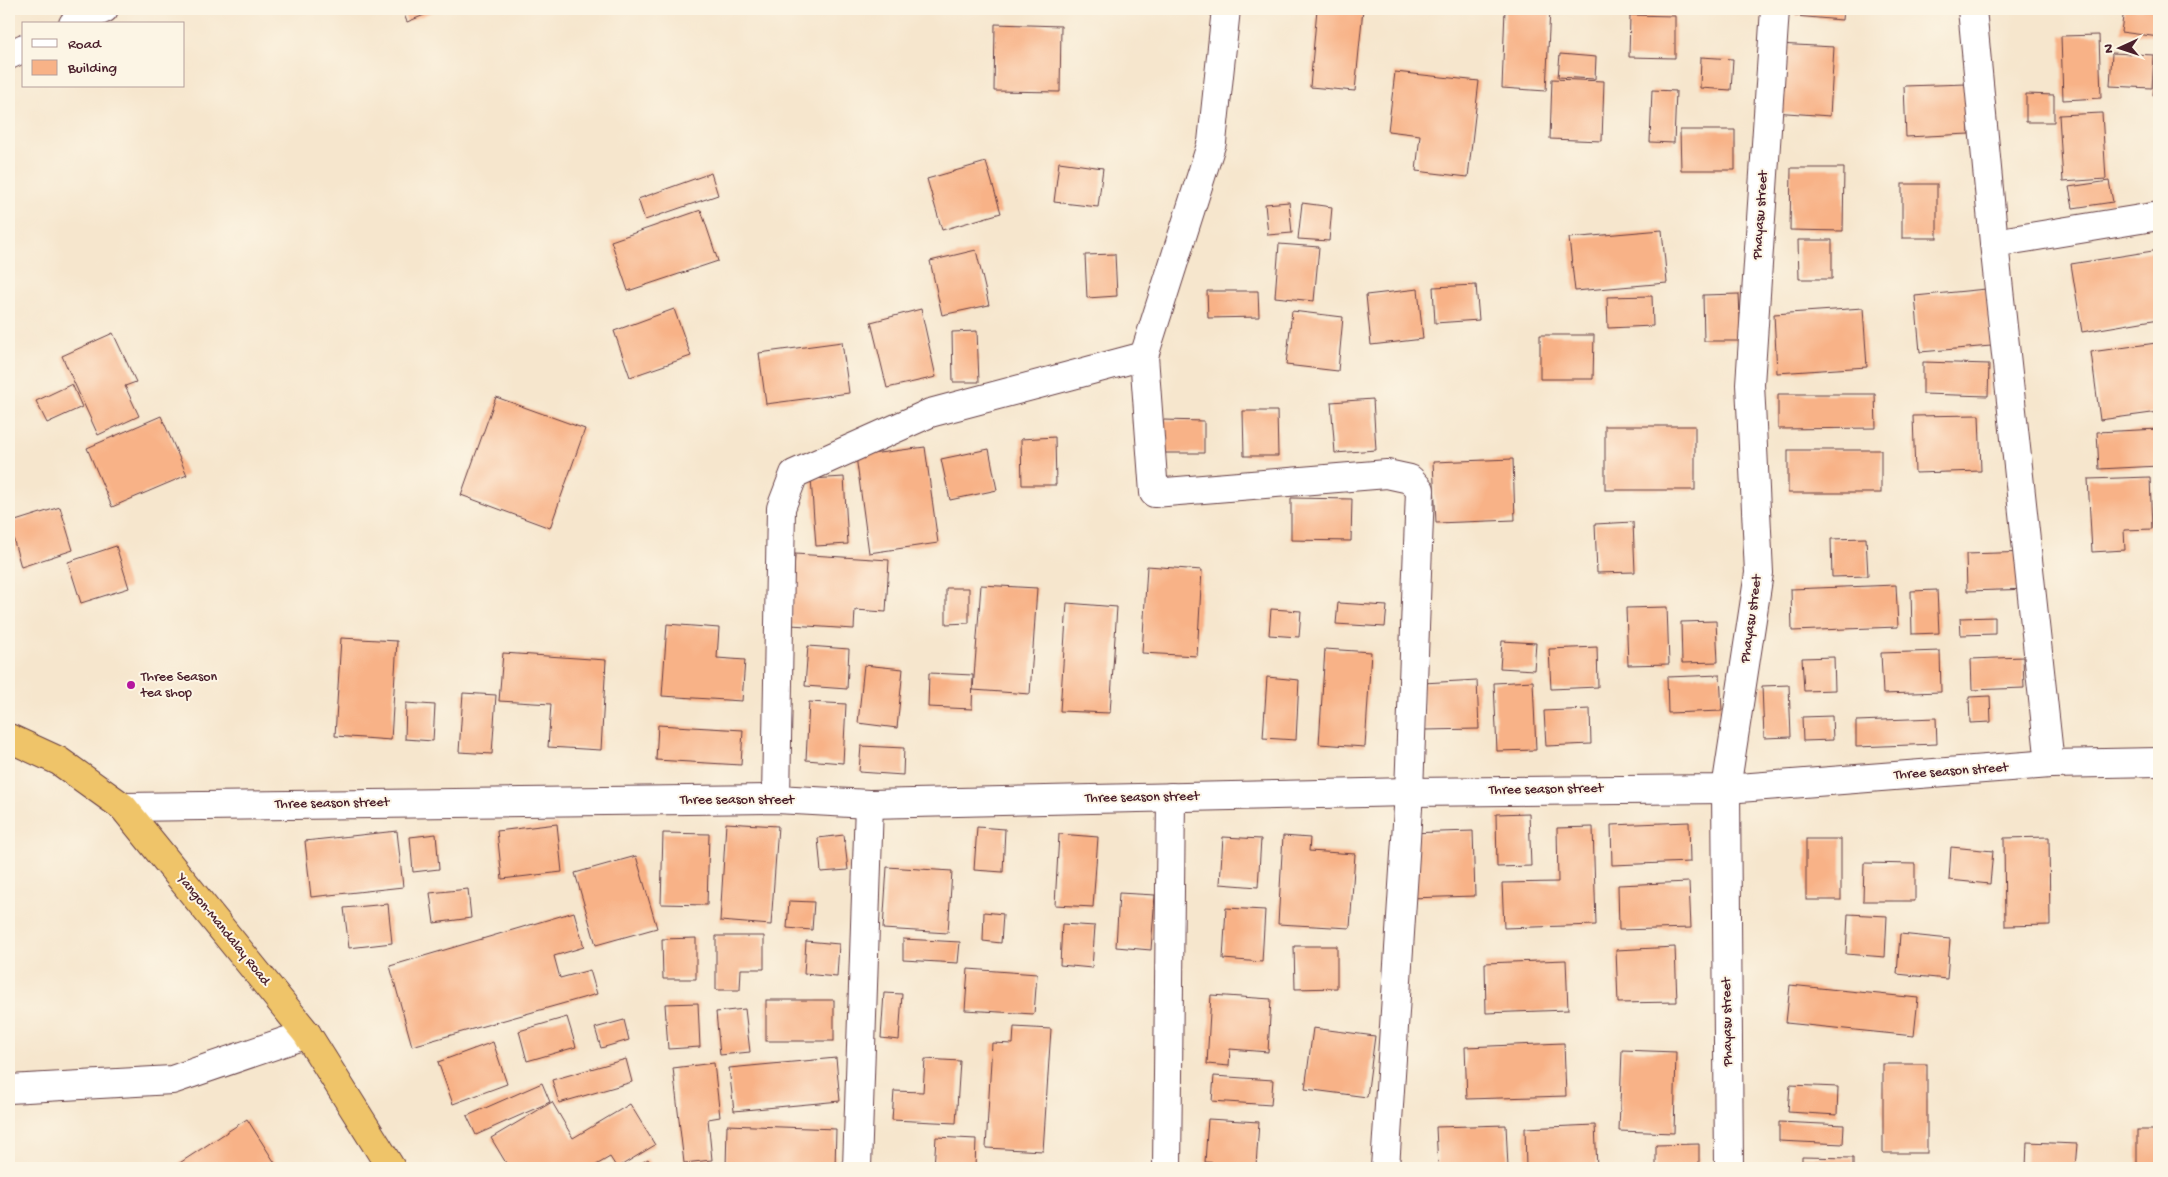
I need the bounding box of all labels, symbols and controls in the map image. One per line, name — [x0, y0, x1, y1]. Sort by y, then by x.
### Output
legend — [22, 22, 185, 88]
north arrow — [2096, 22, 2146, 72]
text: Road — [68, 36, 102, 54]
text: N — [2101, 44, 2118, 54]
text: Building — [67, 60, 117, 78]
street label: Phayasu street — [1749, 169, 1773, 261]
street label: Phayasu street — [1737, 573, 1767, 665]
place label: Three Season tea shop — [140, 669, 218, 702]
marker: Three Season tea shop — [125, 679, 137, 691]
street label: Three season street — [1892, 759, 2010, 785]
street label: Three season street — [1488, 780, 1604, 800]
street label: Three season street — [1084, 788, 1200, 808]
street label: Three season street — [679, 792, 795, 809]
street label: Three season street — [274, 794, 390, 814]
street label: Yangon-Mandalay Road — [171, 869, 274, 991]
street label: Phayasu street — [1719, 976, 1737, 1068]

